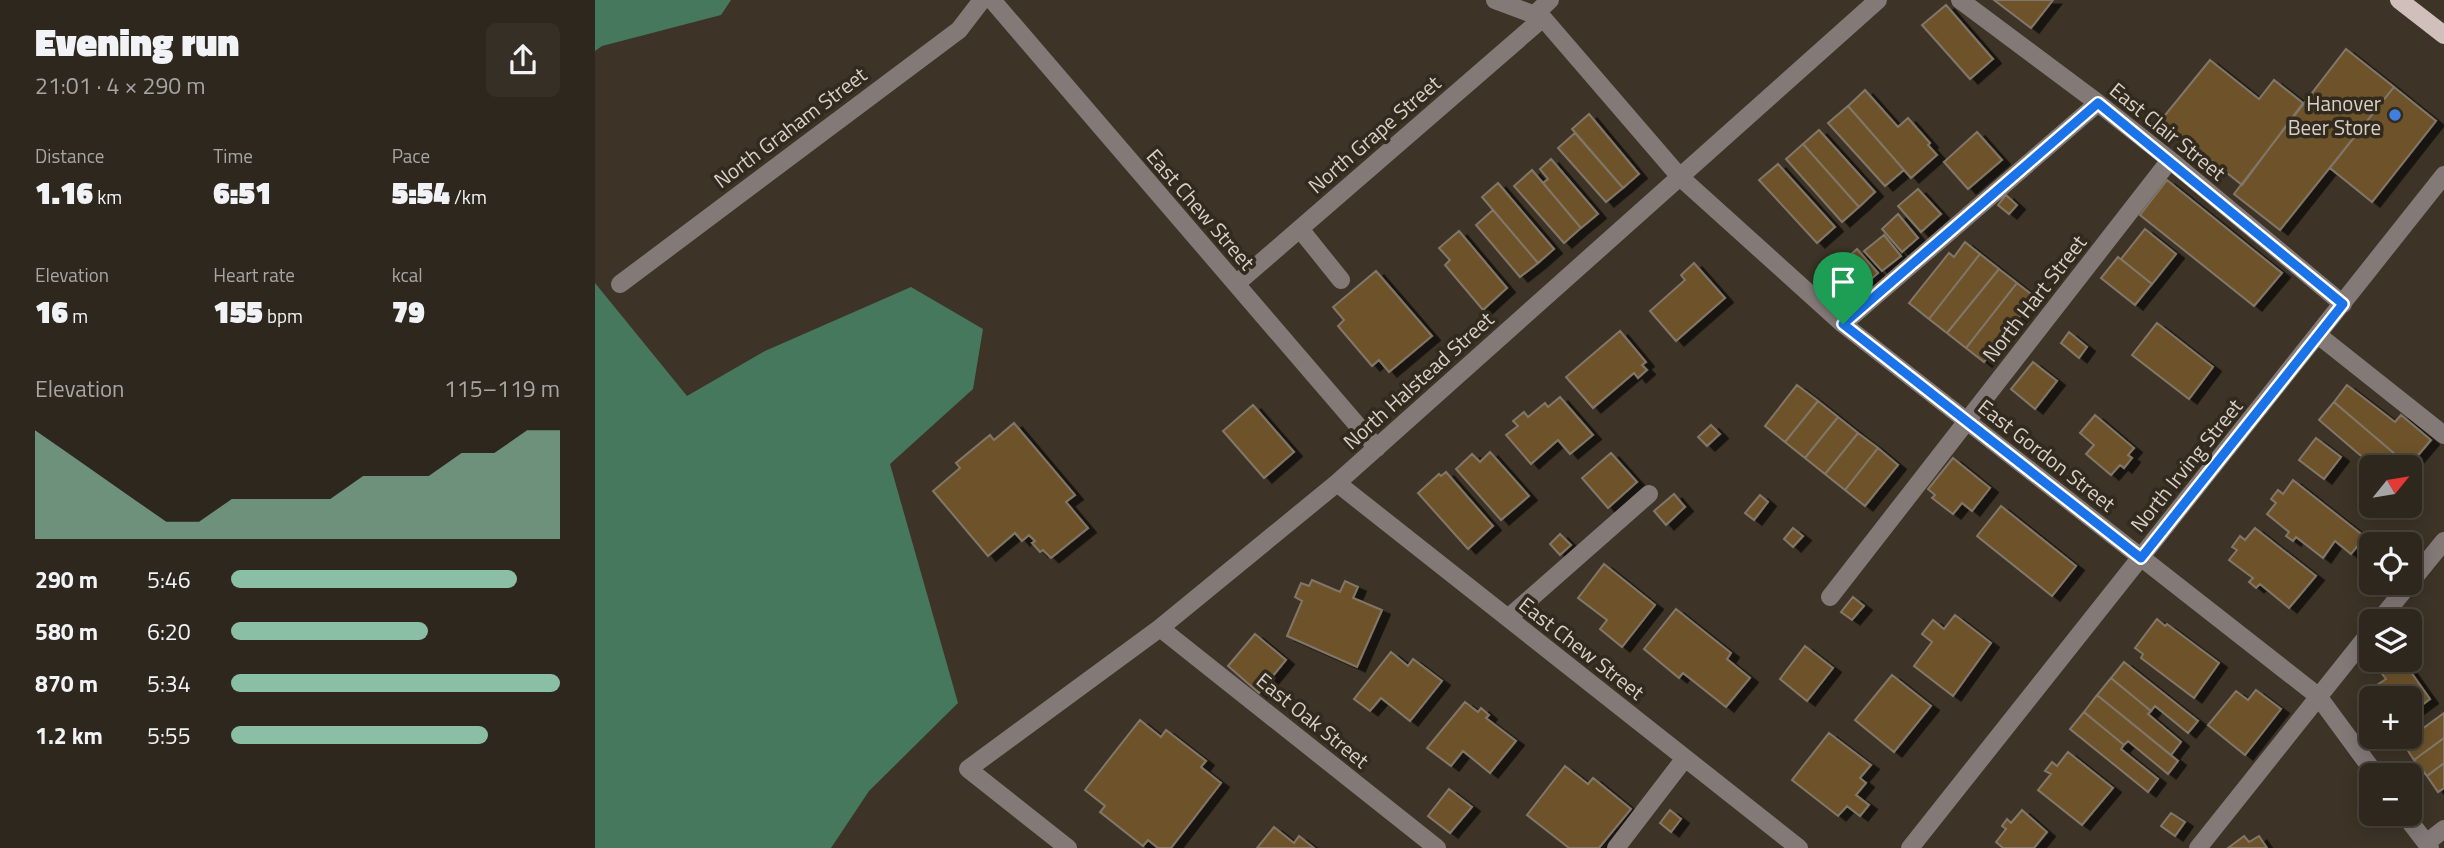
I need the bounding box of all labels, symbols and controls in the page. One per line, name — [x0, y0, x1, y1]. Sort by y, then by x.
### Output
text: Evening run — [35, 13, 239, 71]
button: share — [486, 23, 560, 97]
street label: North Graham Street — [707, 58, 874, 195]
street label: North Grape Street — [1301, 67, 1448, 201]
text: 21:01 · 4 × 290 m — [35, 68, 205, 103]
street label: East Clair Street — [2103, 74, 2233, 188]
place label: Hanover Beer Store — [2288, 87, 2381, 143]
marker: Hanover Beer Store — [2387, 107, 2403, 123]
text: Distance — [35, 141, 104, 170]
text: Time — [213, 141, 253, 170]
text: Pace — [392, 141, 430, 170]
street label: East Chew Street — [1139, 141, 1263, 277]
text: 1.16 — [35, 170, 93, 216]
text: 6:51 — [213, 170, 271, 216]
text: 5:54 — [392, 170, 450, 216]
text: km — [93, 182, 122, 211]
text: /km — [450, 182, 487, 211]
street label: North Hart Street — [1974, 227, 2094, 368]
pin — [1813, 252, 1873, 324]
text: Elevation — [35, 260, 109, 289]
text: Heart rate — [213, 260, 295, 289]
text: kcal — [392, 260, 423, 289]
icon: arrive — [1824, 263, 1862, 301]
text: 16 — [35, 289, 68, 335]
text: 155 — [213, 289, 263, 335]
text: 79 — [392, 289, 425, 335]
text: m — [68, 301, 88, 330]
text: bpm — [263, 301, 303, 330]
street label: North Halstead Street — [1335, 303, 1501, 457]
text: Elevation — [35, 371, 124, 406]
text: 115–119 m — [444, 371, 560, 406]
street label: East Gordon Street — [1971, 391, 2123, 519]
street label: North Irving Street — [2122, 391, 2250, 539]
north arrow — [2359, 455, 2422, 518]
map controls — [2359, 455, 2422, 826]
button: locate — [2359, 532, 2422, 595]
text: 290 m — [35, 562, 98, 597]
text: 5:46 — [147, 562, 191, 597]
street label: East Chew Street — [1512, 589, 1652, 708]
button: layers — [2359, 609, 2422, 672]
text: 580 m — [35, 614, 98, 649]
text: 6:20 — [147, 614, 191, 649]
street label: East Oak Street — [1250, 664, 1377, 776]
text: 870 m — [35, 666, 98, 701]
text: 5:34 — [147, 666, 191, 701]
button: + — [2359, 686, 2422, 749]
text: 1.2 km — [35, 718, 103, 753]
text: 5:55 — [147, 718, 191, 753]
button: − — [2359, 763, 2422, 826]

